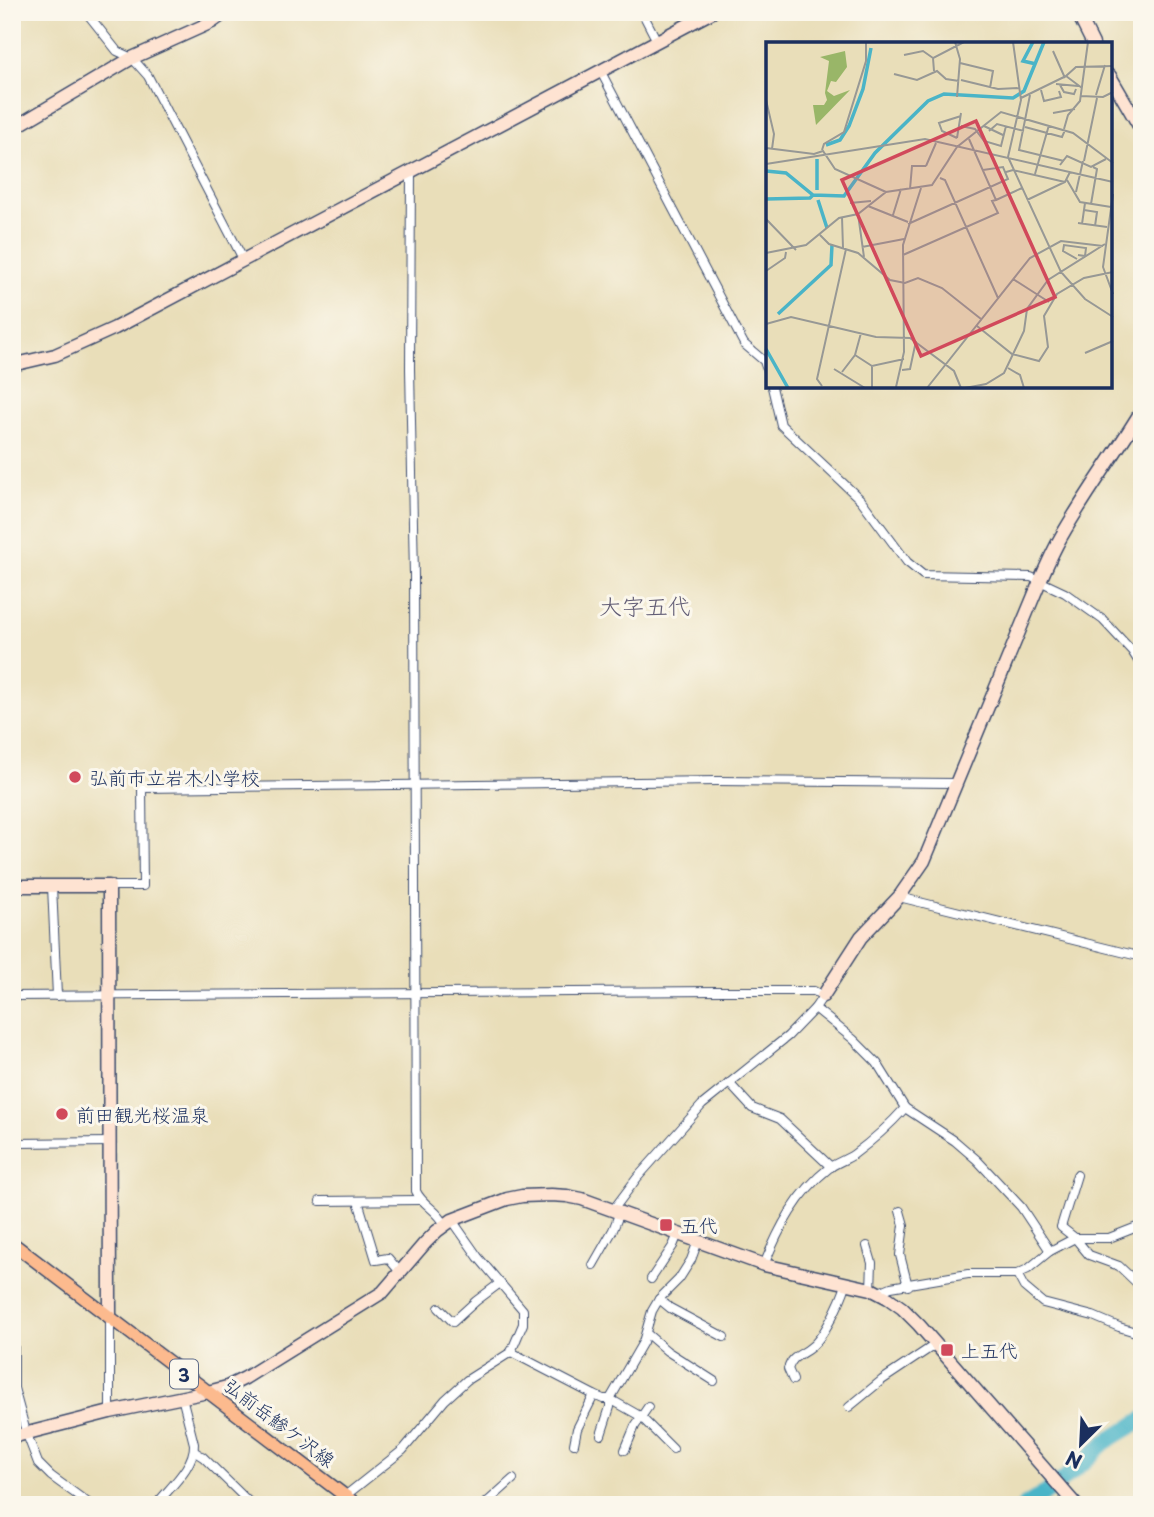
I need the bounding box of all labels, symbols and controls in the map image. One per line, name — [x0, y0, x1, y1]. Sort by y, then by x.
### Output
inset map — [766, 42, 1112, 388]
district label: 大字五代 — [599, 588, 691, 623]
place label: 弘前市立岩木小学校 — [89, 763, 260, 791]
marker: 弘前市立岩木小学校 — [67, 769, 83, 785]
place label: 前田観光桜温泉 — [76, 1100, 209, 1128]
marker: 前田観光桜温泉 — [54, 1106, 70, 1122]
place label: 五代 — [680, 1211, 718, 1239]
marker: 五代 — [658, 1217, 674, 1233]
place label: 上五代 — [961, 1336, 1018, 1364]
marker: 上五代 — [939, 1342, 955, 1358]
road number: 3 — [170, 1359, 198, 1388]
street label: 弘前岳鰺ケ沢線 — [218, 1371, 342, 1473]
north arrow — [1046, 1408, 1116, 1478]
text: N — [1061, 1445, 1086, 1476]

